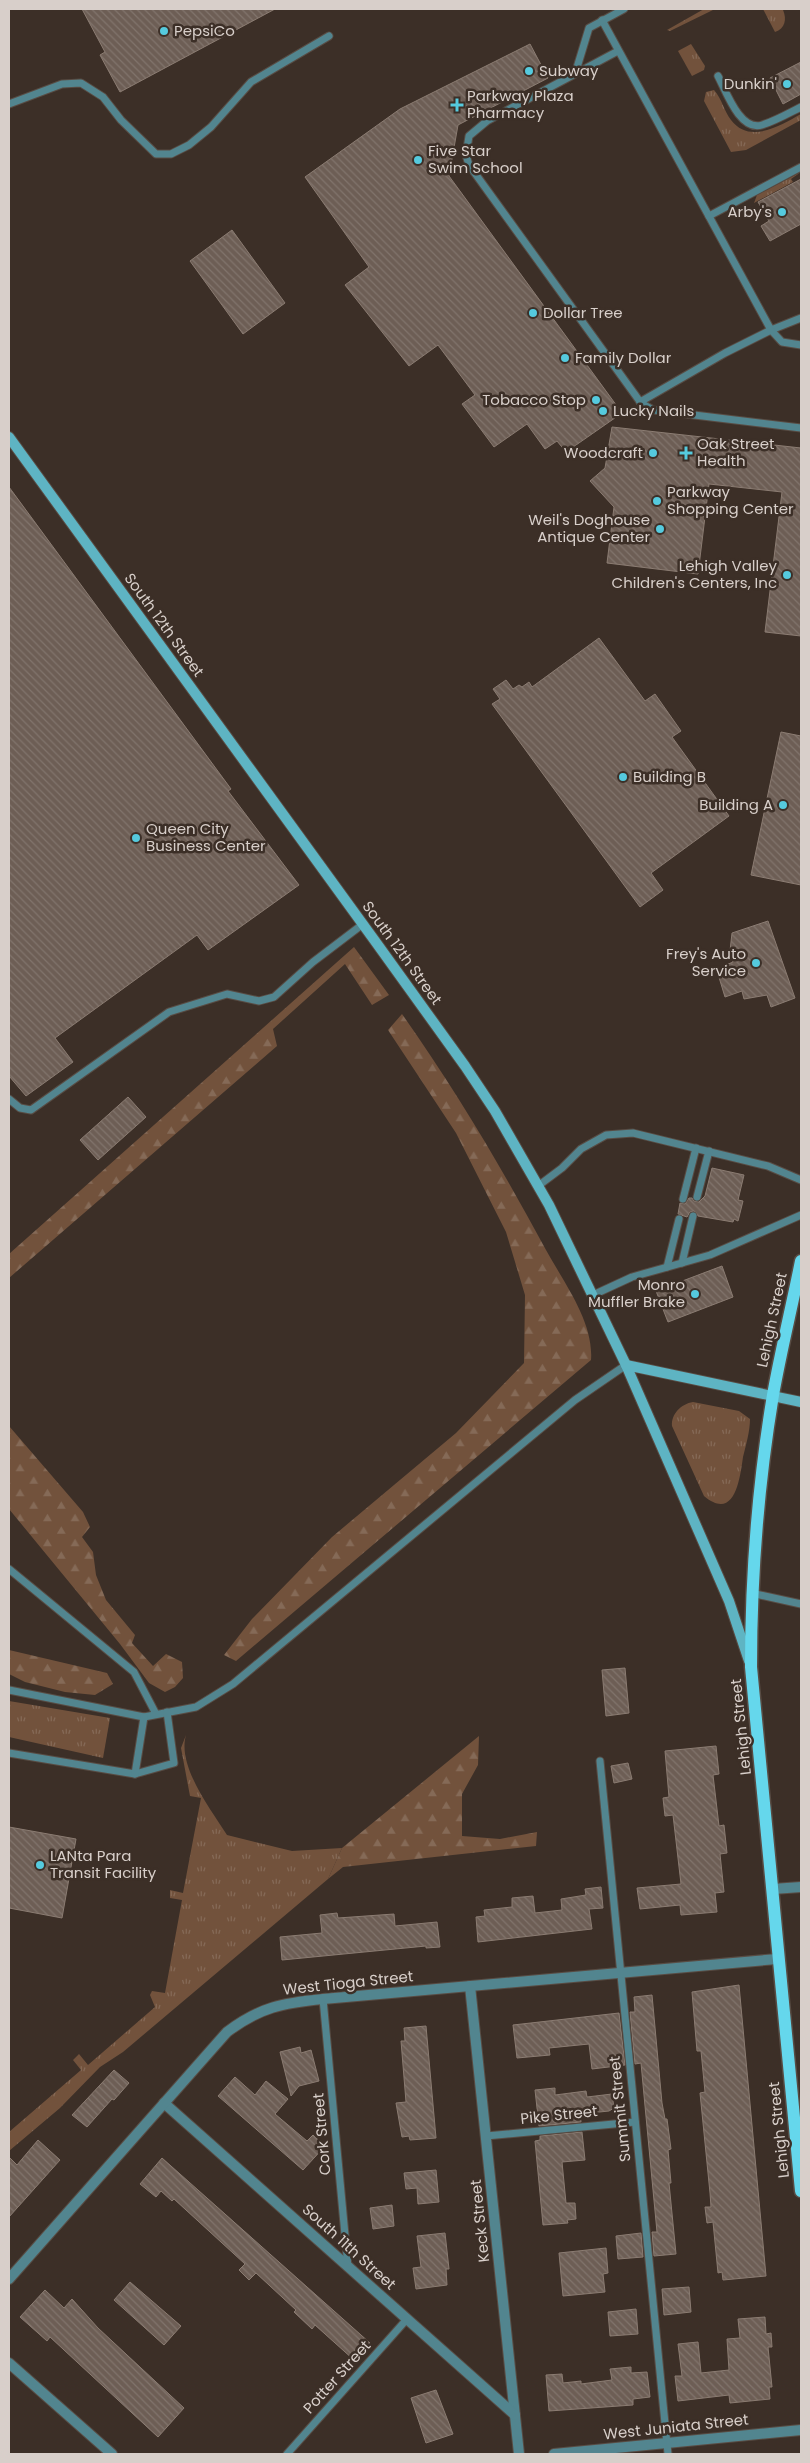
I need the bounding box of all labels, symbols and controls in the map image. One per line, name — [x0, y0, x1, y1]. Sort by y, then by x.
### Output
place label: PepsiCo — [174, 20, 235, 41]
marker: PepsiCo — [158, 25, 170, 37]
place label: Subway — [539, 60, 599, 81]
marker: Subway — [523, 65, 535, 77]
place label: Dunkin' — [724, 73, 777, 94]
marker: Dunkin' — [781, 78, 793, 90]
place label: Parkway Plaza Pharmacy — [467, 85, 574, 123]
marker: Parkway Plaza Pharmacy — [451, 99, 463, 111]
place label: Five Star Swim School — [428, 140, 523, 178]
marker: Five Star Swim School — [412, 154, 424, 166]
place label: Arby's — [727, 201, 772, 222]
marker: Arby's — [776, 206, 788, 218]
place label: Dollar Tree — [543, 302, 623, 323]
marker: Dollar Tree — [527, 307, 539, 319]
place label: Family Dollar — [575, 347, 672, 368]
marker: Family Dollar — [559, 352, 571, 364]
place label: Tobacco Stop — [482, 389, 586, 410]
marker: Tobacco Stop — [590, 394, 602, 406]
place label: Lucky Nails — [613, 400, 694, 421]
marker: Lucky Nails — [597, 405, 609, 417]
place label: Oak Street Health — [697, 433, 775, 471]
place label: Woodcraft — [564, 442, 643, 463]
marker: Oak Street Health — [679, 446, 693, 460]
marker: Woodcraft — [647, 447, 659, 459]
place label: Parkway Shopping Center — [667, 481, 794, 519]
marker: Parkway Shopping Center — [651, 495, 663, 507]
place label: Weil's Doghouse Antique Center — [528, 509, 650, 547]
marker: Weil's Doghouse Antique Center — [654, 523, 666, 535]
place label: Lehigh Valley Children's Centers, Inc — [612, 555, 778, 593]
street label: South 12th Street — [120, 569, 209, 681]
marker: Lehigh Valley Children's Centers, Inc — [781, 569, 793, 581]
place label: Building B — [633, 766, 706, 787]
marker: Building B — [617, 771, 629, 783]
place label: Building A — [699, 794, 773, 815]
marker: Building A — [777, 799, 789, 811]
place label: Queen City Business Center — [146, 818, 266, 856]
marker: Queen City Business Center — [130, 832, 142, 844]
street label: South 12th Street — [358, 897, 447, 1009]
place label: Frey's Auto Service — [666, 943, 746, 981]
marker: Frey's Auto Service — [750, 957, 762, 969]
street label: Lehigh Street — [751, 1270, 792, 1369]
place label: Monro Muffler Brake — [588, 1274, 685, 1312]
marker: Monro Muffler Brake — [689, 1288, 701, 1300]
street label: Lehigh Street — [725, 1678, 756, 1776]
place label: LANta Para Transit Facility — [50, 1845, 157, 1883]
marker: LANta Para Transit Facility — [34, 1859, 46, 1871]
street label: West Tioga Street — [282, 1965, 414, 2000]
street label: Summit Street — [603, 2055, 636, 2163]
street label: Lehigh Street — [763, 2081, 794, 2179]
street label: Cork Street — [307, 2092, 336, 2176]
street label: Pike Street — [519, 2100, 598, 2129]
street label: Keck Street — [465, 2179, 494, 2263]
street label: South 11th Street — [298, 2199, 401, 2294]
street label: Potter Street — [298, 2335, 375, 2418]
street label: West Juniata Street — [602, 2408, 750, 2445]

